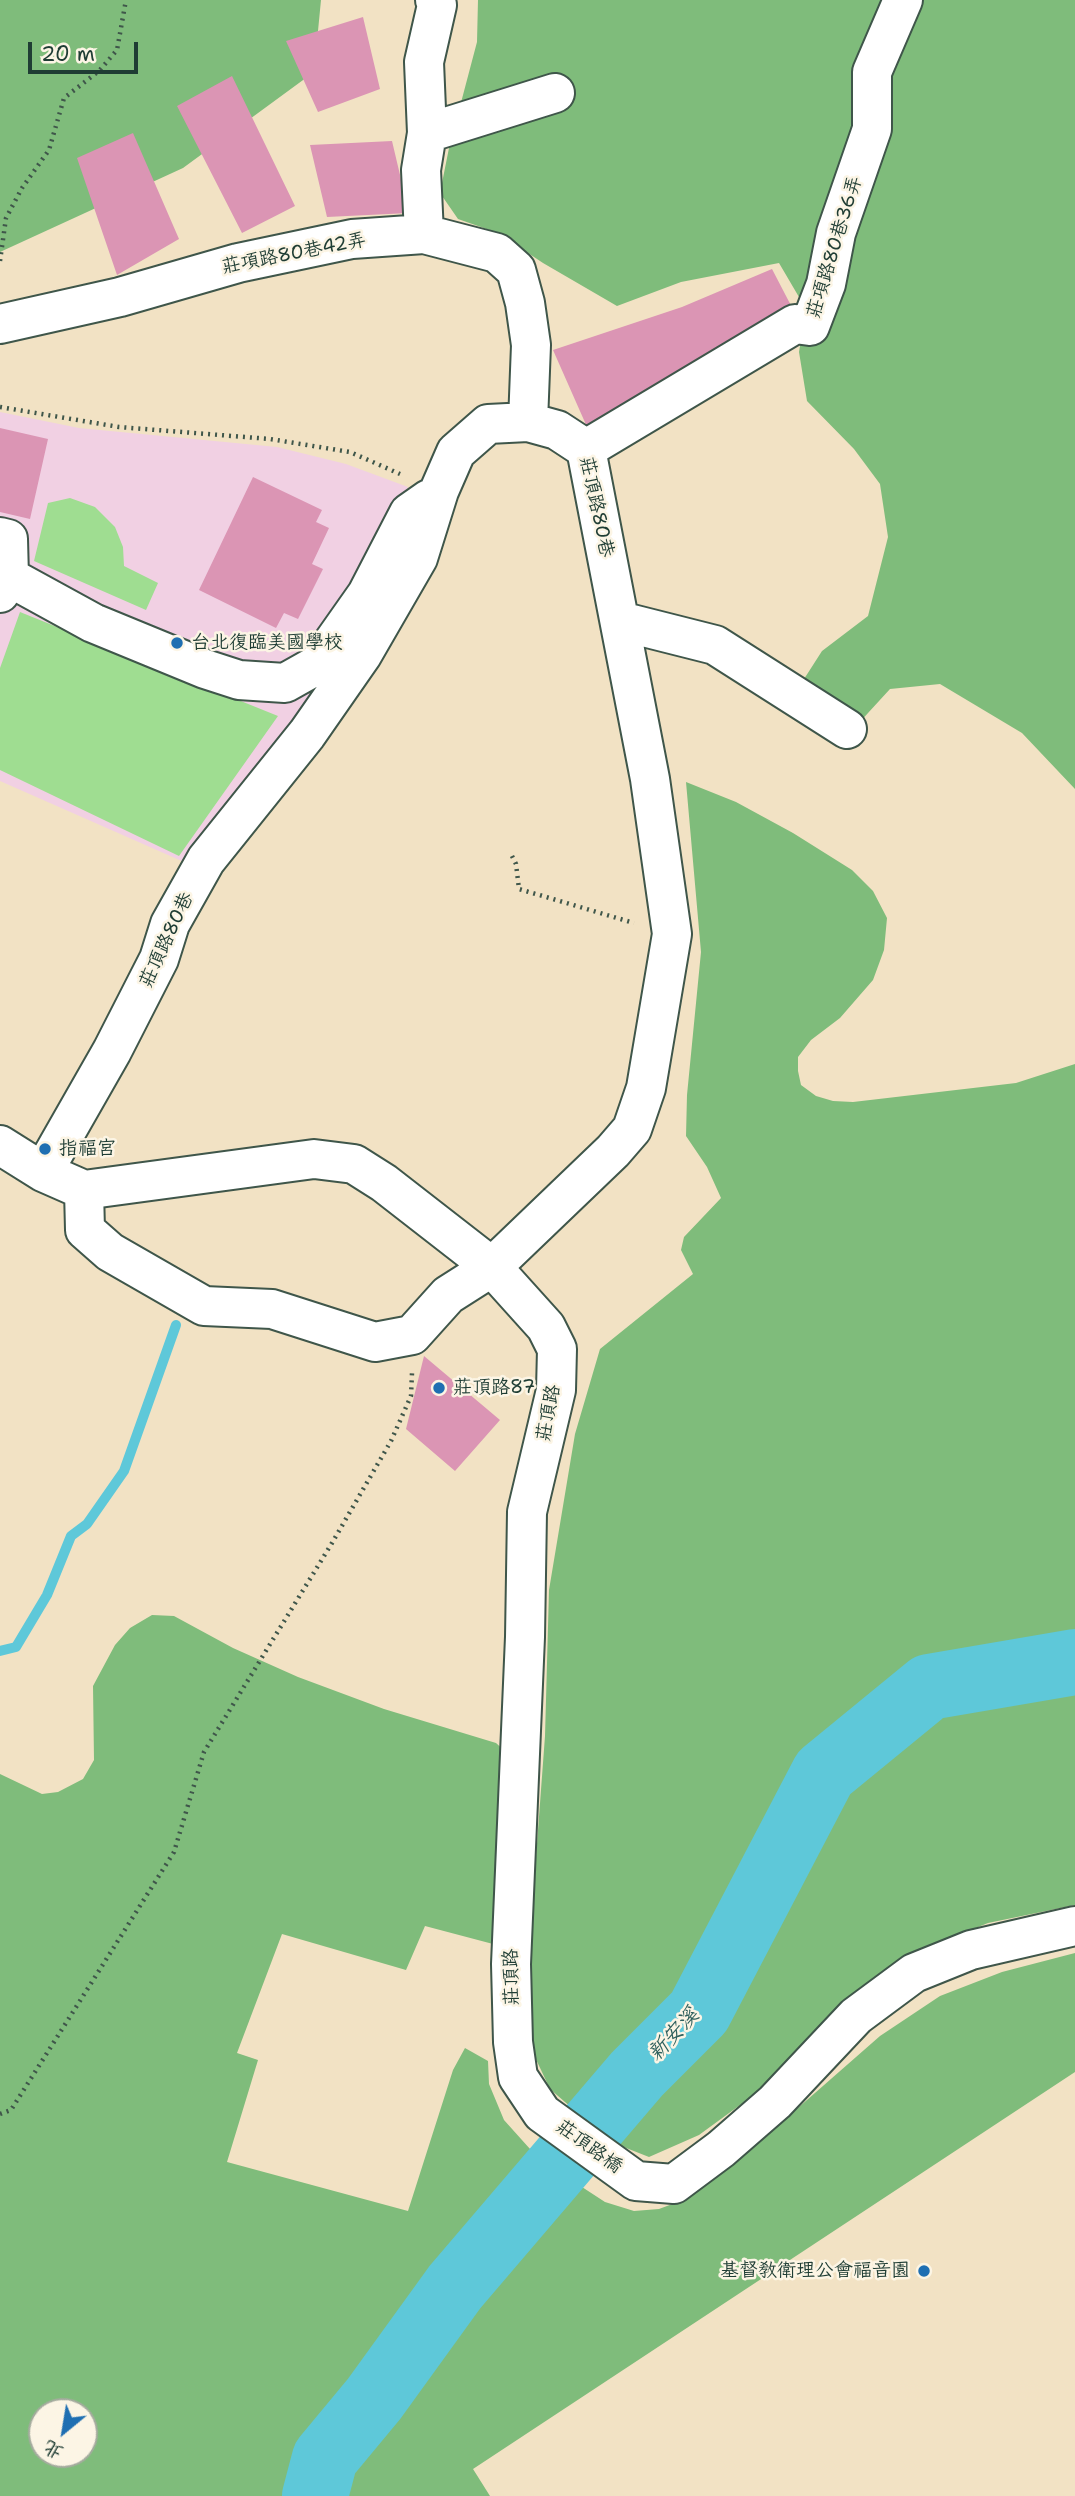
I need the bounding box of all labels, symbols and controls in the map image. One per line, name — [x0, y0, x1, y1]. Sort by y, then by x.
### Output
scale bar — [32, 28, 142, 72]
text: 20 m — [41, 40, 95, 68]
street label: 莊項路80巷36弄 — [803, 173, 867, 321]
street label: 莊項路80巷42弄 — [220, 229, 368, 279]
street label: 莊頂路80巷 — [574, 455, 618, 559]
place label: 台北復臨美國學校 — [191, 632, 343, 654]
marker: 台北復臨美國學校 — [169, 635, 185, 651]
street label: 莊頂路80巷 — [135, 889, 199, 991]
place label: 指福宮 — [59, 1138, 116, 1160]
marker: 指福宮 — [37, 1141, 53, 1157]
place label: 莊頂路87 — [453, 1377, 535, 1399]
marker: 莊頂路87 — [431, 1380, 447, 1396]
street label: 莊頂路 — [532, 1383, 566, 1443]
street label: 莊頂路 — [500, 1948, 524, 2006]
water label: 新安溪 — [643, 2003, 705, 2067]
street label: 莊頂路橋 — [552, 2115, 626, 2179]
place label: 基督教衛理公會福音園 — [720, 2260, 910, 2282]
marker: 基督教衛理公會福音園 — [916, 2263, 932, 2279]
north arrow — [28, 2398, 98, 2468]
text: 北 — [39, 2434, 68, 2465]

